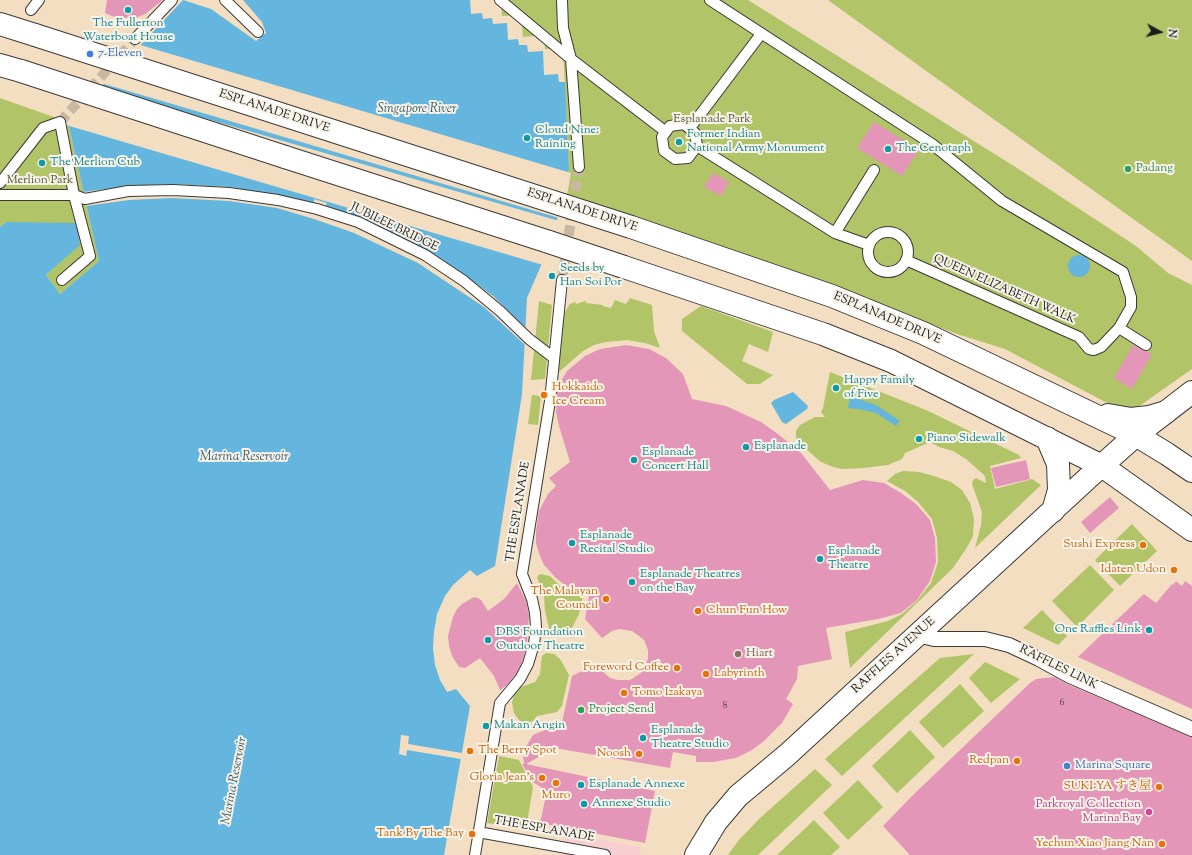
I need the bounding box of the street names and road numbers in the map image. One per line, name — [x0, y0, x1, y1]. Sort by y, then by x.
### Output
street label: ESPLANADE DRIVE — [217, 87, 331, 137]
street label: ESPLANADE DRIVE — [525, 186, 639, 236]
street label: JUBILEE BRIDGE — [348, 201, 440, 255]
street label: QUEEN ELIZABETH WALK — [931, 252, 1077, 328]
street label: ESPLANADE DRIVE — [831, 290, 943, 348]
street label: THE ESPLANADE — [504, 461, 534, 563]
street label: RAFFLES AVENUE — [849, 615, 939, 697]
street label: RAFFLES LINK — [1017, 643, 1099, 693]
street label: THE ESPLANADE — [493, 814, 595, 846]

